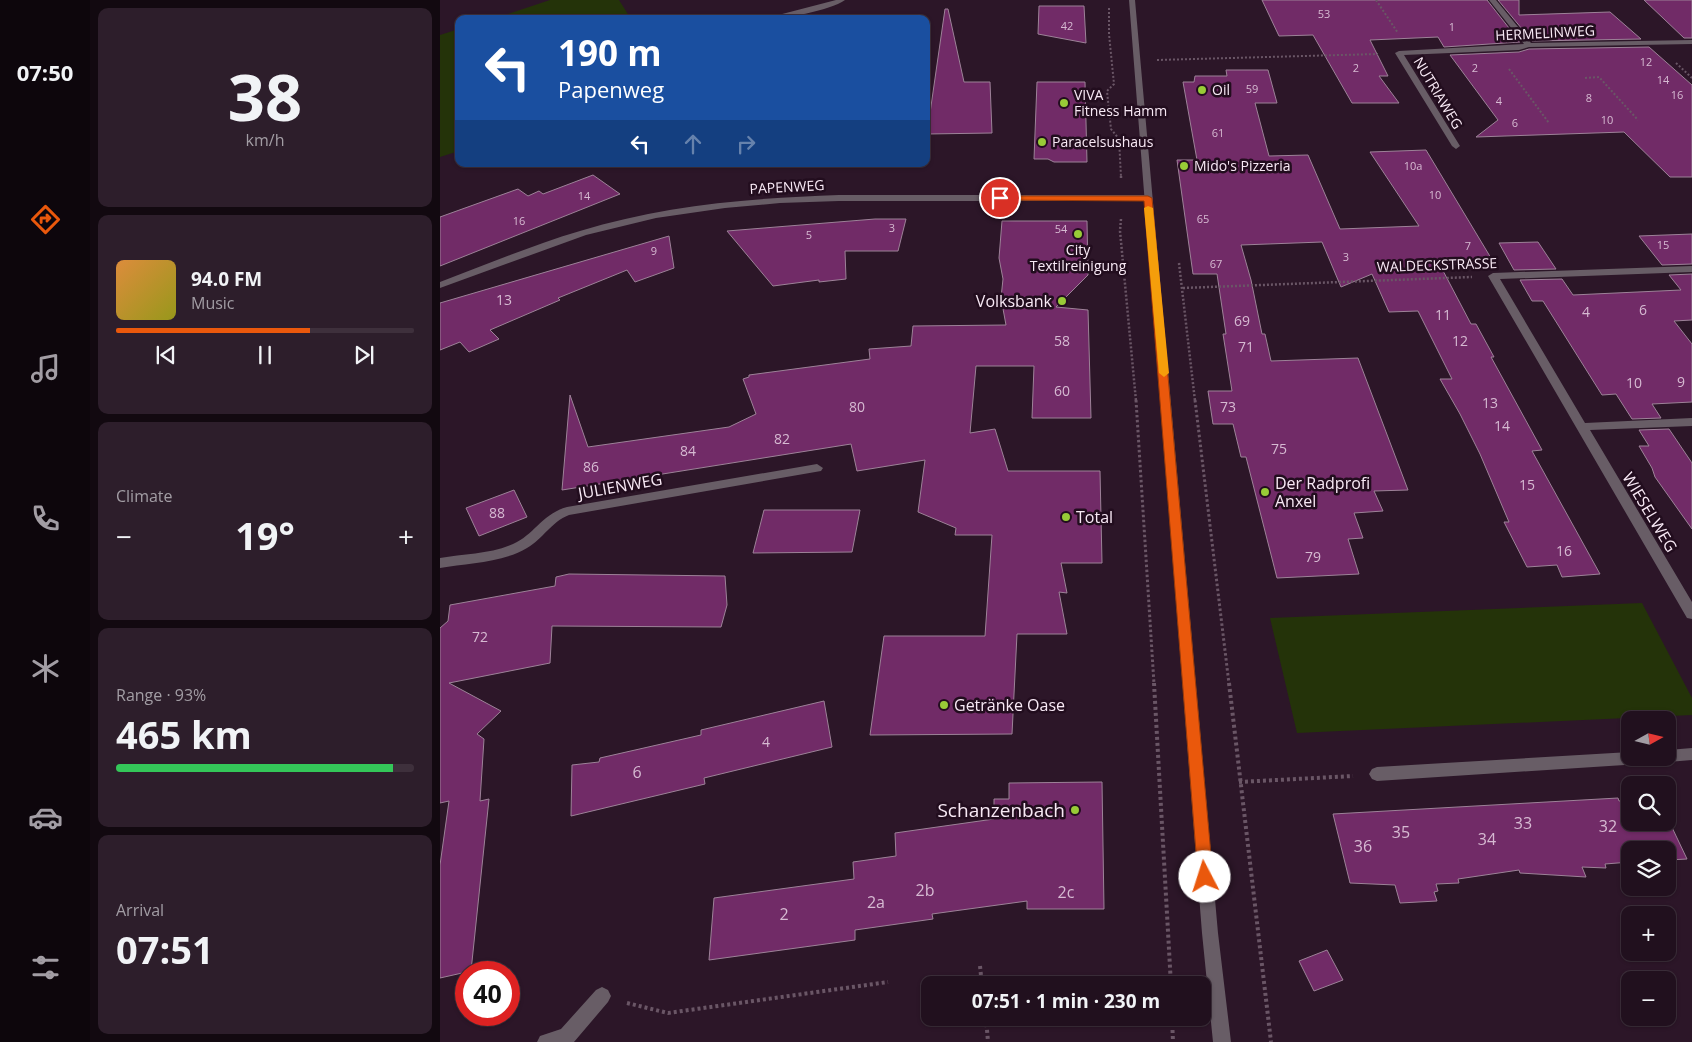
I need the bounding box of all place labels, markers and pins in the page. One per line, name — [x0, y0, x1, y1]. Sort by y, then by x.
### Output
place label: Oil — [1212, 80, 1230, 99]
marker: Oil — [1196, 84, 1208, 96]
place label: VIVA Fitness Hamm — [1074, 85, 1167, 120]
marker: VIVA Fitness Hamm — [1058, 97, 1070, 109]
place label: Paracelsushaus — [1052, 132, 1154, 151]
marker: Paracelsushaus — [1036, 136, 1048, 148]
place label: Mido's Pizzeria — [1194, 156, 1290, 175]
marker: Mido's Pizzeria — [1178, 160, 1190, 172]
pin — [979, 177, 1021, 219]
marker: City Textilreinigung — [1072, 228, 1084, 240]
place label: City Textilreinigung — [1030, 240, 1127, 275]
place label: Volksbank — [976, 290, 1053, 312]
marker: Volksbank — [1056, 295, 1068, 307]
place label: Der Radprofi Anxel — [1275, 472, 1370, 512]
marker: Der Radprofi Anxel — [1259, 486, 1271, 498]
place label: Total — [1076, 506, 1113, 528]
marker: Total — [1060, 511, 1072, 523]
place label: Getränke Oase — [954, 694, 1065, 716]
marker: Getränke Oase — [938, 699, 950, 711]
place label: Schanzenbach — [937, 797, 1065, 823]
marker: Schanzenbach — [1069, 804, 1081, 816]

